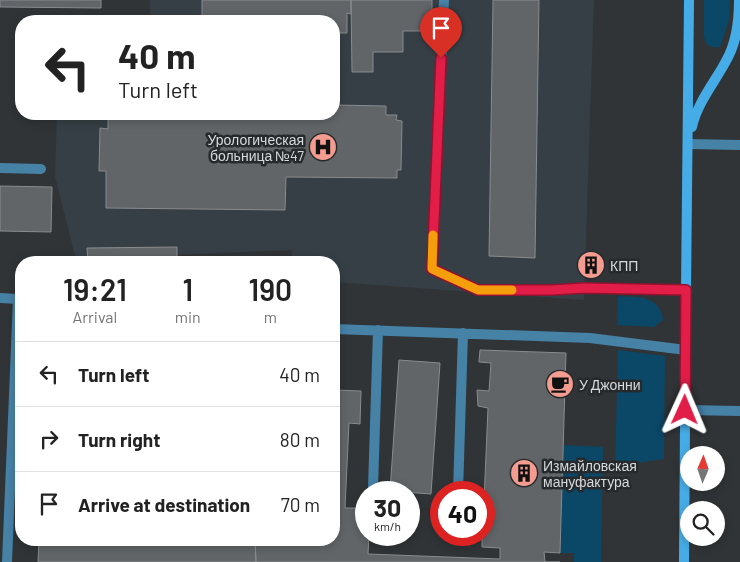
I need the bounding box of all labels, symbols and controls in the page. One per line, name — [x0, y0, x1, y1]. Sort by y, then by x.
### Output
pin — [420, 7, 462, 58]
icon: arrive — [427, 14, 455, 42]
text: 40 m — [118, 34, 195, 76]
icon: left — [35, 35, 100, 100]
text: Turn left — [118, 76, 198, 102]
place label: Урологическая больница №47 — [208, 131, 304, 164]
hospital icon: Урологическая больница №47 — [308, 132, 338, 162]
building icon: КПП — [576, 250, 606, 280]
place label: КПП — [610, 257, 638, 274]
text: 19:21 — [63, 271, 127, 307]
text: 1 — [182, 271, 193, 307]
text: 190 — [249, 271, 292, 307]
text: Arrival — [73, 307, 117, 326]
text: min — [175, 307, 201, 326]
text: m — [264, 307, 277, 326]
icon: left — [35, 360, 63, 388]
text: Turn left — [78, 363, 149, 386]
text: 40 m — [279, 363, 320, 386]
cafe icon: У Джонни — [545, 369, 575, 399]
place label: У Джонни — [579, 376, 641, 393]
position arrow — [658, 383, 710, 435]
icon: right — [35, 425, 63, 453]
text: Turn right — [78, 428, 160, 451]
text: 80 m — [280, 428, 320, 451]
north arrow — [680, 446, 725, 491]
map controls — [680, 446, 725, 546]
place label: Измайловская мануфактура — [543, 457, 637, 490]
building icon: Измайловская мануфактура — [509, 458, 539, 488]
speed limit sign: 40 — [430, 481, 495, 546]
icon: arrive — [35, 490, 63, 518]
text: 30 — [374, 492, 401, 522]
text: Arrive at destination — [78, 493, 250, 516]
text: 70 m — [281, 493, 320, 516]
button: search — [680, 501, 725, 546]
text: km/h — [374, 519, 401, 533]

